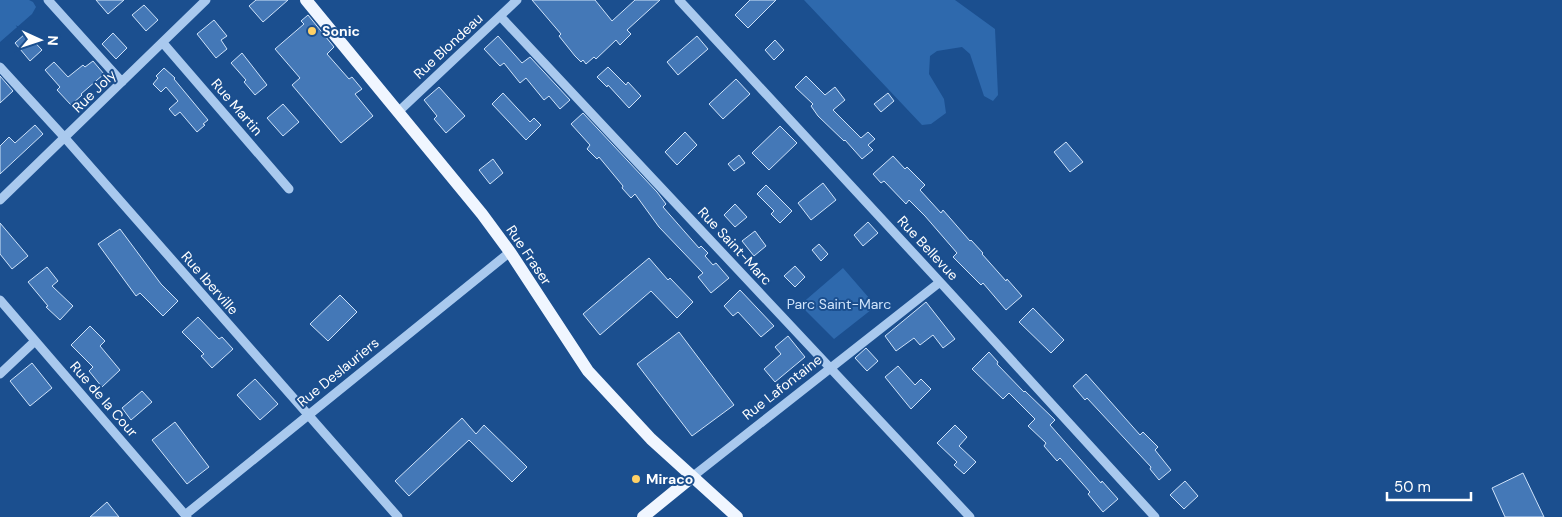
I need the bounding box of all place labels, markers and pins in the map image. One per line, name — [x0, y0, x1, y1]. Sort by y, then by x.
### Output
place label: Sonic — [322, 22, 360, 40]
marker: Sonic — [306, 25, 318, 37]
place label: Miraco — [646, 470, 693, 488]
marker: Miraco — [630, 473, 642, 485]

